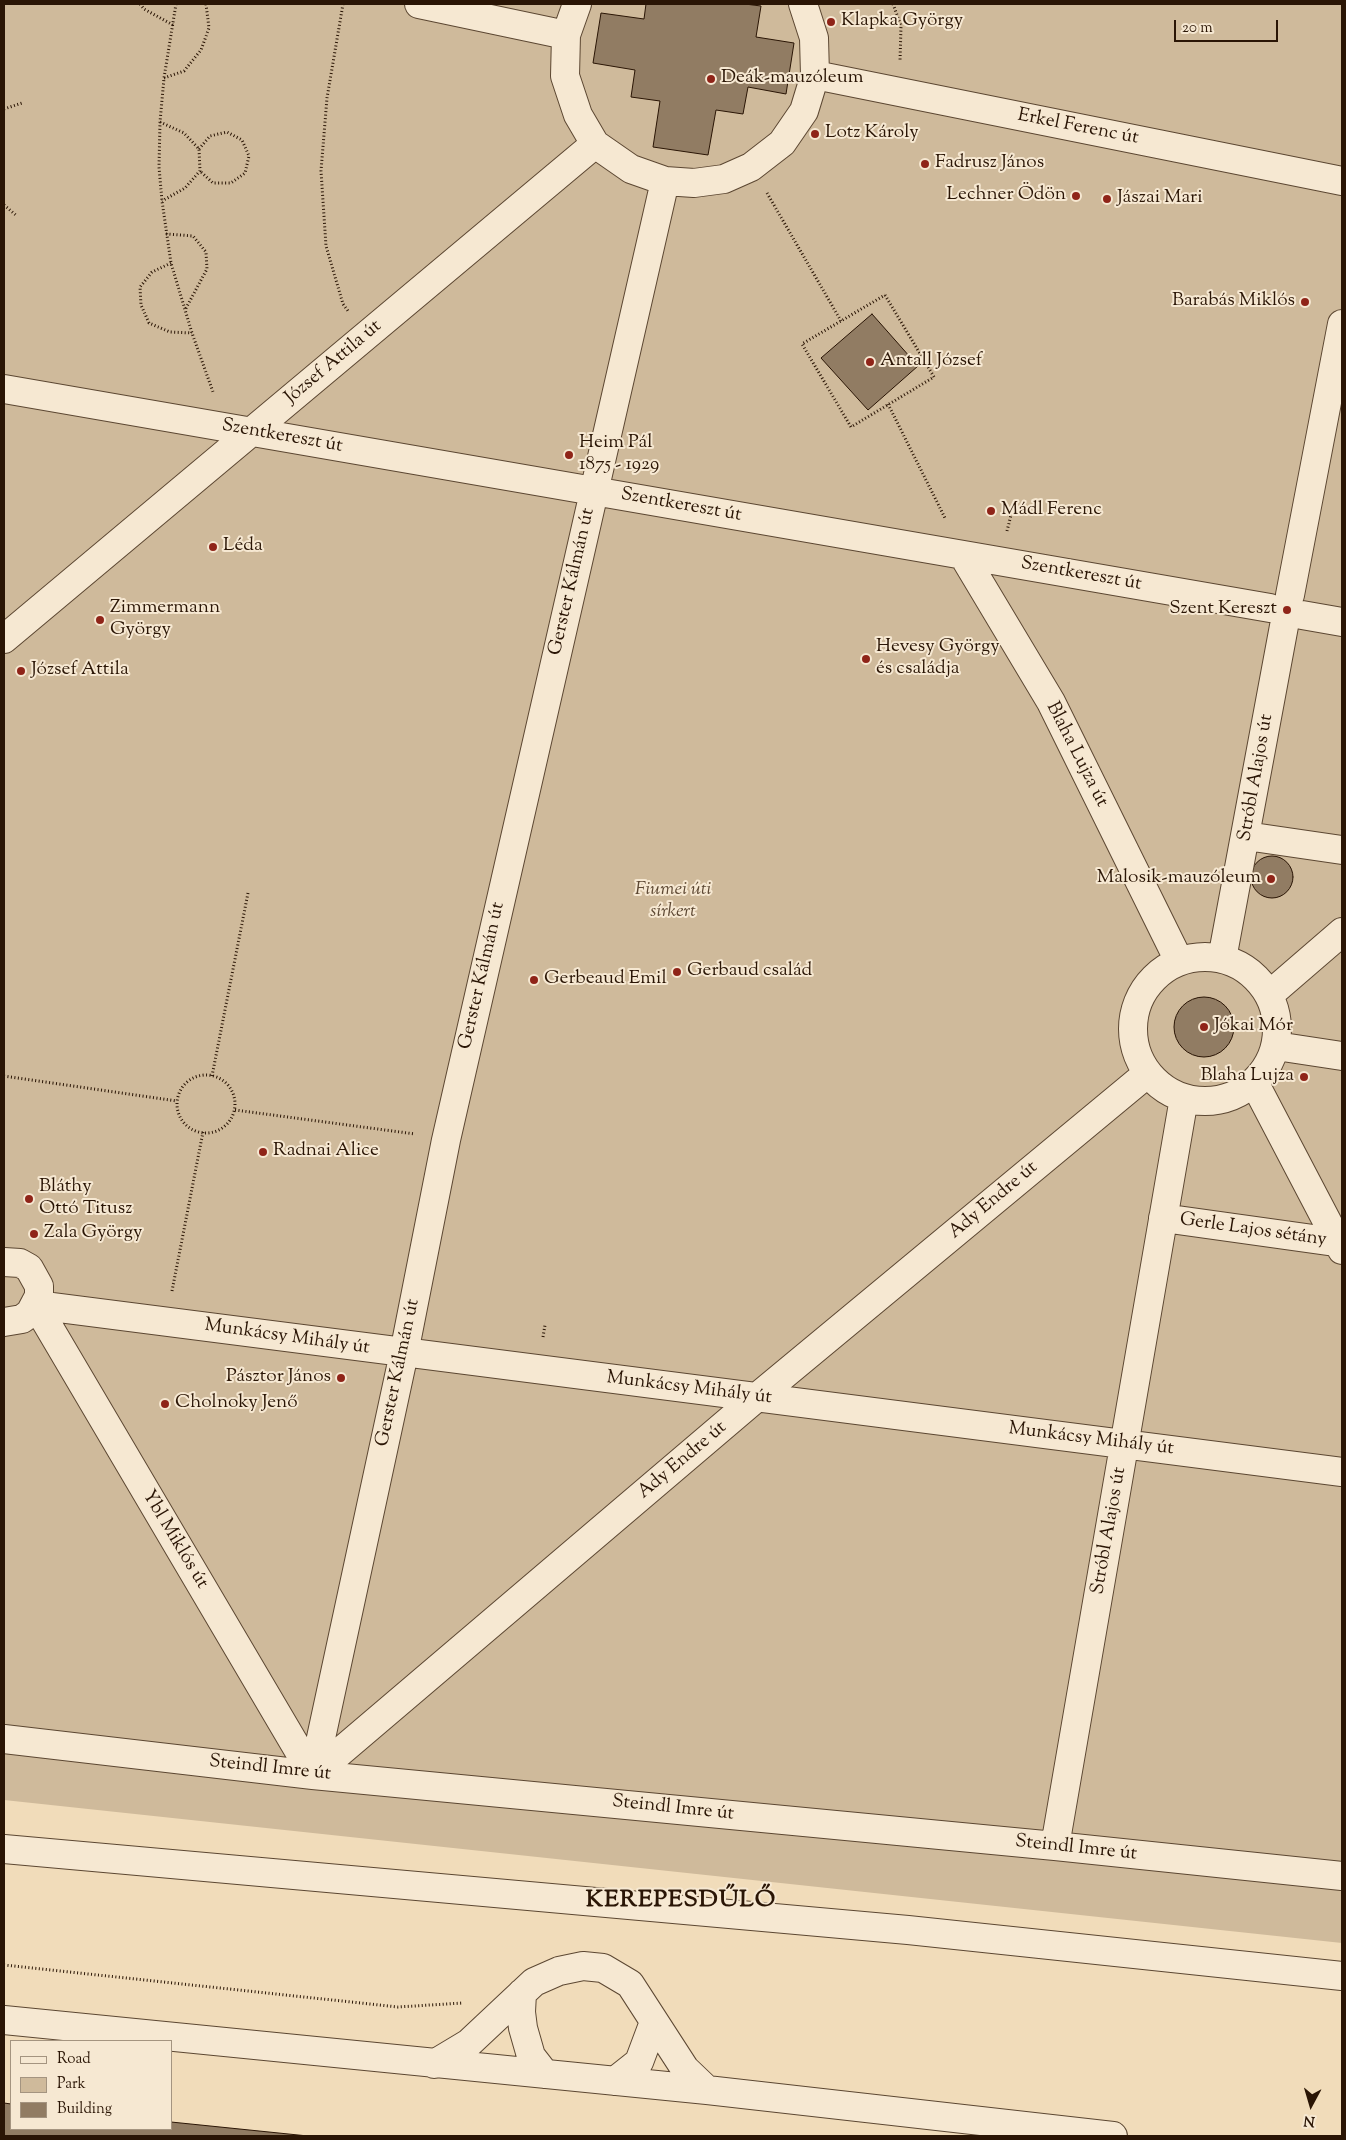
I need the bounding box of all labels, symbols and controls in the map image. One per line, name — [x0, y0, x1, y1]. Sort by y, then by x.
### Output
scale bar — [1176, 10, 1280, 42]
place label: Klapka György — [841, 11, 963, 33]
marker: Klapka György — [825, 16, 837, 28]
text: 20 m — [1182, 18, 1213, 39]
place label: Deák-mauzóleum — [721, 68, 863, 90]
marker: Deák-mauzóleum — [705, 73, 717, 85]
street label: Erkel Ferenc út — [1016, 105, 1140, 151]
place label: Lotz Károly — [825, 123, 919, 145]
marker: Lotz Károly — [809, 128, 821, 140]
place label: Fadrusz János — [935, 153, 1044, 175]
marker: Fadrusz János — [919, 158, 931, 170]
place label: Lechner Ödön — [947, 185, 1066, 207]
place label: Jászai Mari — [1117, 188, 1203, 210]
marker: Lechner Ödön — [1070, 190, 1082, 202]
marker: Jászai Mari — [1101, 193, 1113, 205]
place label: Barabás Miklós — [1172, 291, 1295, 313]
marker: Barabás Miklós — [1299, 296, 1311, 308]
street label: József Attila út — [281, 316, 387, 410]
place label: Antall József — [880, 351, 982, 373]
marker: Antall József — [864, 356, 876, 368]
street label: Szentkereszt út — [220, 415, 344, 459]
place label: Heim Pál 1875 - 1929 — [579, 433, 659, 477]
marker: Heim Pál 1875 - 1929 — [563, 449, 575, 461]
street label: Szentkereszt út — [619, 484, 743, 528]
place label: Mádl Ferenc — [1001, 500, 1102, 522]
marker: Mádl Ferenc — [985, 505, 997, 517]
street label: Gerster Kálmán út — [545, 506, 601, 658]
place label: Léda — [223, 536, 263, 558]
marker: Léda — [207, 541, 219, 553]
street label: Szentkereszt út — [1019, 553, 1143, 597]
place label: Zimmermann György — [110, 598, 220, 642]
place label: Szent Kereszt — [1169, 599, 1277, 621]
marker: Szent Kereszt — [1281, 604, 1293, 616]
marker: Zimmermann György — [94, 614, 106, 626]
place label: Hevesy György és családja — [876, 637, 1000, 681]
marker: Hevesy György és családja — [860, 653, 872, 665]
place label: József Attila — [31, 660, 129, 682]
marker: József Attila — [15, 665, 27, 677]
street label: Blaha Lujza út — [1040, 699, 1112, 811]
street label: Stróbl Alajos út — [1235, 713, 1279, 843]
place label: Malosik-mauzóleum — [1097, 868, 1261, 890]
marker: Malosik-mauzóleum — [1265, 873, 1277, 885]
park label: Fiumei úti sírkert — [635, 880, 711, 924]
street label: Gerster Kálmán út — [455, 900, 511, 1052]
place label: Gerbaud család — [687, 961, 812, 983]
marker: Gerbaud család — [671, 966, 683, 978]
place label: Gerbeaud Emil — [544, 969, 667, 991]
marker: Gerbeaud Emil — [528, 974, 540, 986]
place label: Jókai Mór — [1214, 1016, 1293, 1038]
marker: Jókai Mór — [1198, 1021, 1210, 1033]
place label: Blaha Lujza — [1200, 1066, 1294, 1088]
marker: Blaha Lujza — [1298, 1071, 1310, 1083]
place label: Radnai Alice — [273, 1141, 379, 1163]
marker: Radnai Alice — [257, 1146, 269, 1158]
street label: Ady Endre út — [945, 1157, 1043, 1245]
place label: Bláthy Ottó Titusz — [39, 1177, 132, 1221]
marker: Bláthy Ottó Titusz — [23, 1193, 35, 1205]
street label: Gerle Lajos sétány — [1178, 1209, 1328, 1253]
place label: Zala György — [44, 1223, 142, 1245]
marker: Zala György — [28, 1228, 40, 1240]
street label: Gerster Kálmán út — [372, 1297, 426, 1449]
street label: Munkácsy Mihály út — [203, 1315, 371, 1361]
place label: Pásztor János — [226, 1367, 331, 1389]
street label: Munkácsy Mihály út — [605, 1368, 773, 1410]
marker: Pásztor János — [335, 1372, 347, 1384]
place label: Cholnoky Jenő — [175, 1393, 298, 1415]
marker: Cholnoky Jenő — [159, 1398, 171, 1410]
street label: Ady Endre út — [634, 1417, 732, 1505]
street label: Munkácsy Mihály út — [1007, 1419, 1175, 1461]
street label: Stróbl Alajos út — [1088, 1466, 1132, 1596]
street label: Ybl Miklós út — [136, 1486, 212, 1594]
street label: Steindl Imre út — [208, 1751, 332, 1787]
street label: Steindl Imre út — [611, 1791, 735, 1827]
street label: Steindl Imre út — [1014, 1831, 1138, 1867]
district label: KEREPESDŰLŐ — [584, 1888, 778, 1916]
legend — [10, 2040, 172, 2130]
text: Road — [57, 2049, 91, 2070]
text: Park — [57, 2074, 86, 2095]
north arrow — [1286, 2080, 1336, 2130]
text: Building — [57, 2099, 112, 2120]
text: N — [1303, 2109, 1316, 2130]

